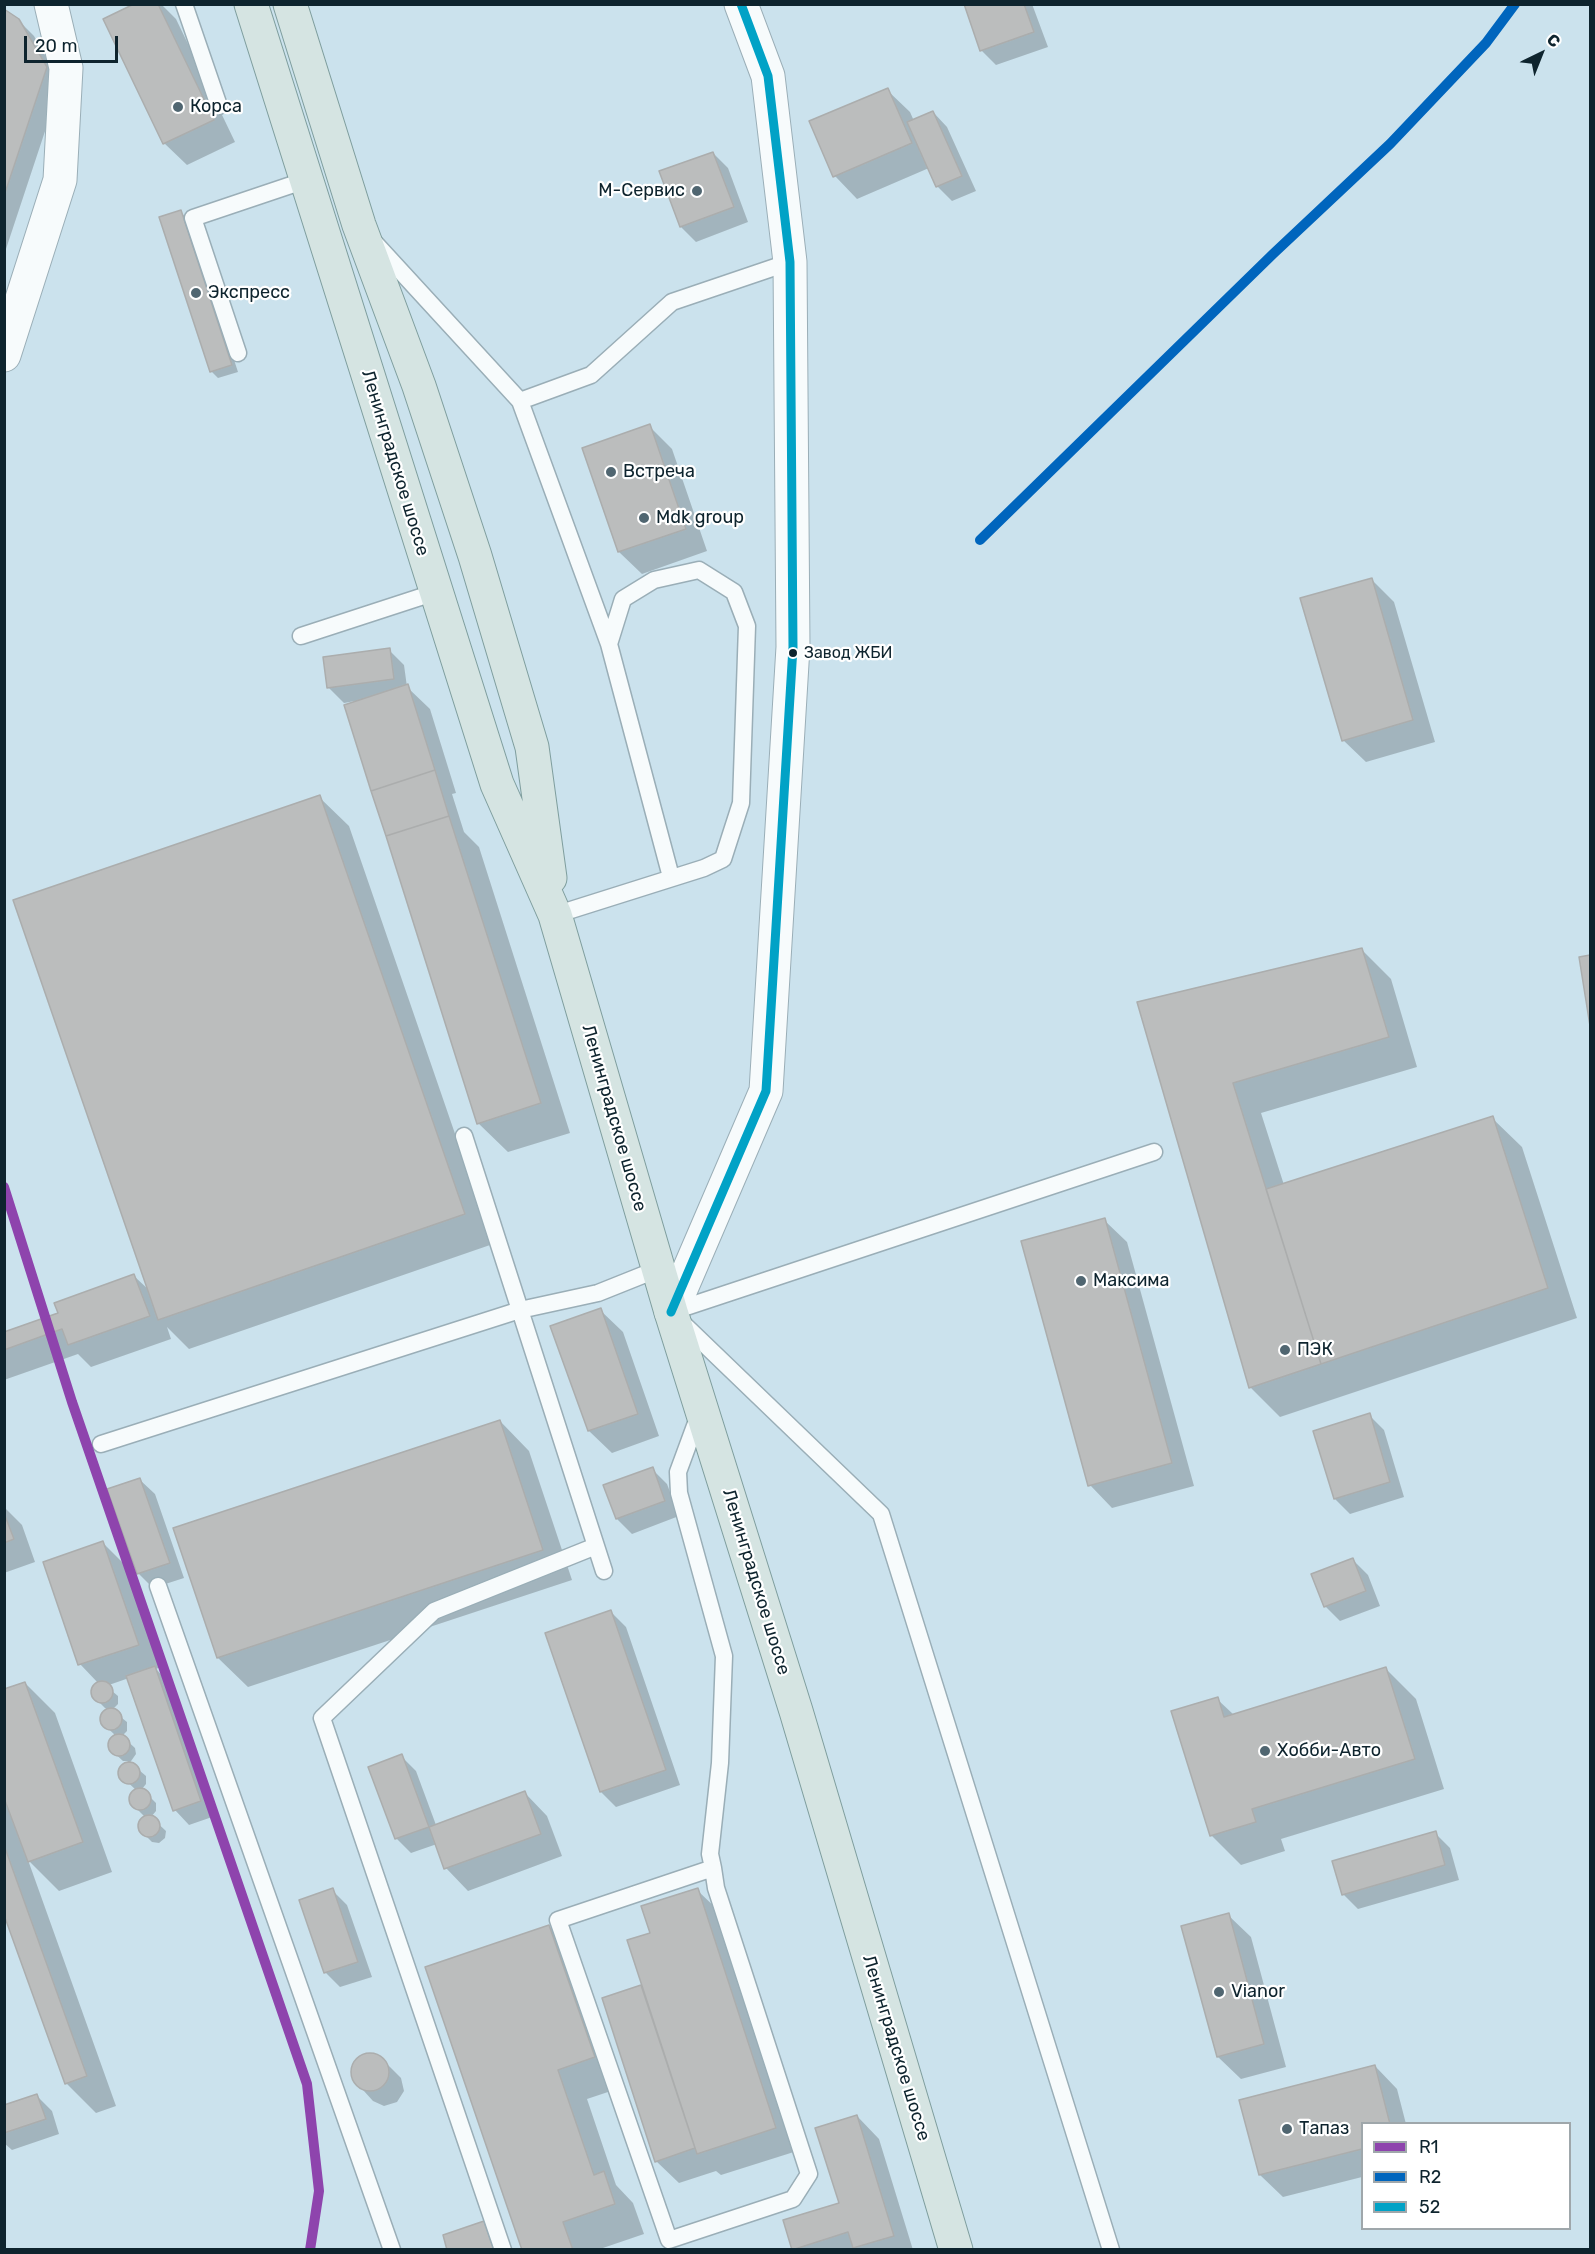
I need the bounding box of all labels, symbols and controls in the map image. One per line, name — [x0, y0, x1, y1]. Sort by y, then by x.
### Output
scale bar — [27, 24, 122, 62]
north arrow — [1511, 24, 1571, 84]
text: С — [1543, 30, 1564, 51]
text: 20 m — [35, 35, 77, 57]
place label: Корса — [190, 96, 242, 118]
marker: Корса — [171, 100, 185, 114]
place label: М-Сервис — [598, 180, 685, 202]
marker: М-Сервис — [690, 184, 704, 198]
place label: Экспресс — [208, 282, 290, 304]
marker: Экспресс — [189, 286, 203, 300]
street label: Ленинградское шоссе — [356, 367, 434, 559]
place label: Встреча — [623, 461, 695, 483]
marker: Встреча — [604, 465, 618, 479]
place label: Mdk group — [656, 507, 744, 529]
marker: Mdk group — [637, 511, 651, 525]
place label: Завод ЖБИ — [804, 643, 892, 663]
marker: Завод ЖБИ — [787, 647, 799, 659]
street label: Ленинградское шоссе — [577, 1022, 651, 1214]
place label: Максима — [1093, 1270, 1170, 1292]
marker: Максима — [1074, 1274, 1088, 1288]
place label: ПЭК — [1297, 1339, 1333, 1361]
marker: ПЭК — [1278, 1343, 1292, 1357]
street label: Ленинградское шоссе — [717, 1486, 795, 1678]
place label: Хобби-Авто — [1277, 1740, 1381, 1762]
marker: Хобби-Авто — [1258, 1744, 1272, 1758]
street label: Ленинградское шоссе — [857, 1952, 935, 2144]
place label: Vianor — [1231, 1981, 1285, 2003]
marker: Vianor — [1212, 1985, 1226, 1999]
place label: Тапаз — [1299, 2118, 1349, 2140]
marker: Тапаз — [1280, 2122, 1294, 2136]
legend — [1361, 2122, 1571, 2230]
text: R1 — [1419, 2136, 1439, 2158]
text: R2 — [1419, 2166, 1441, 2188]
text: 52 — [1419, 2196, 1440, 2218]

